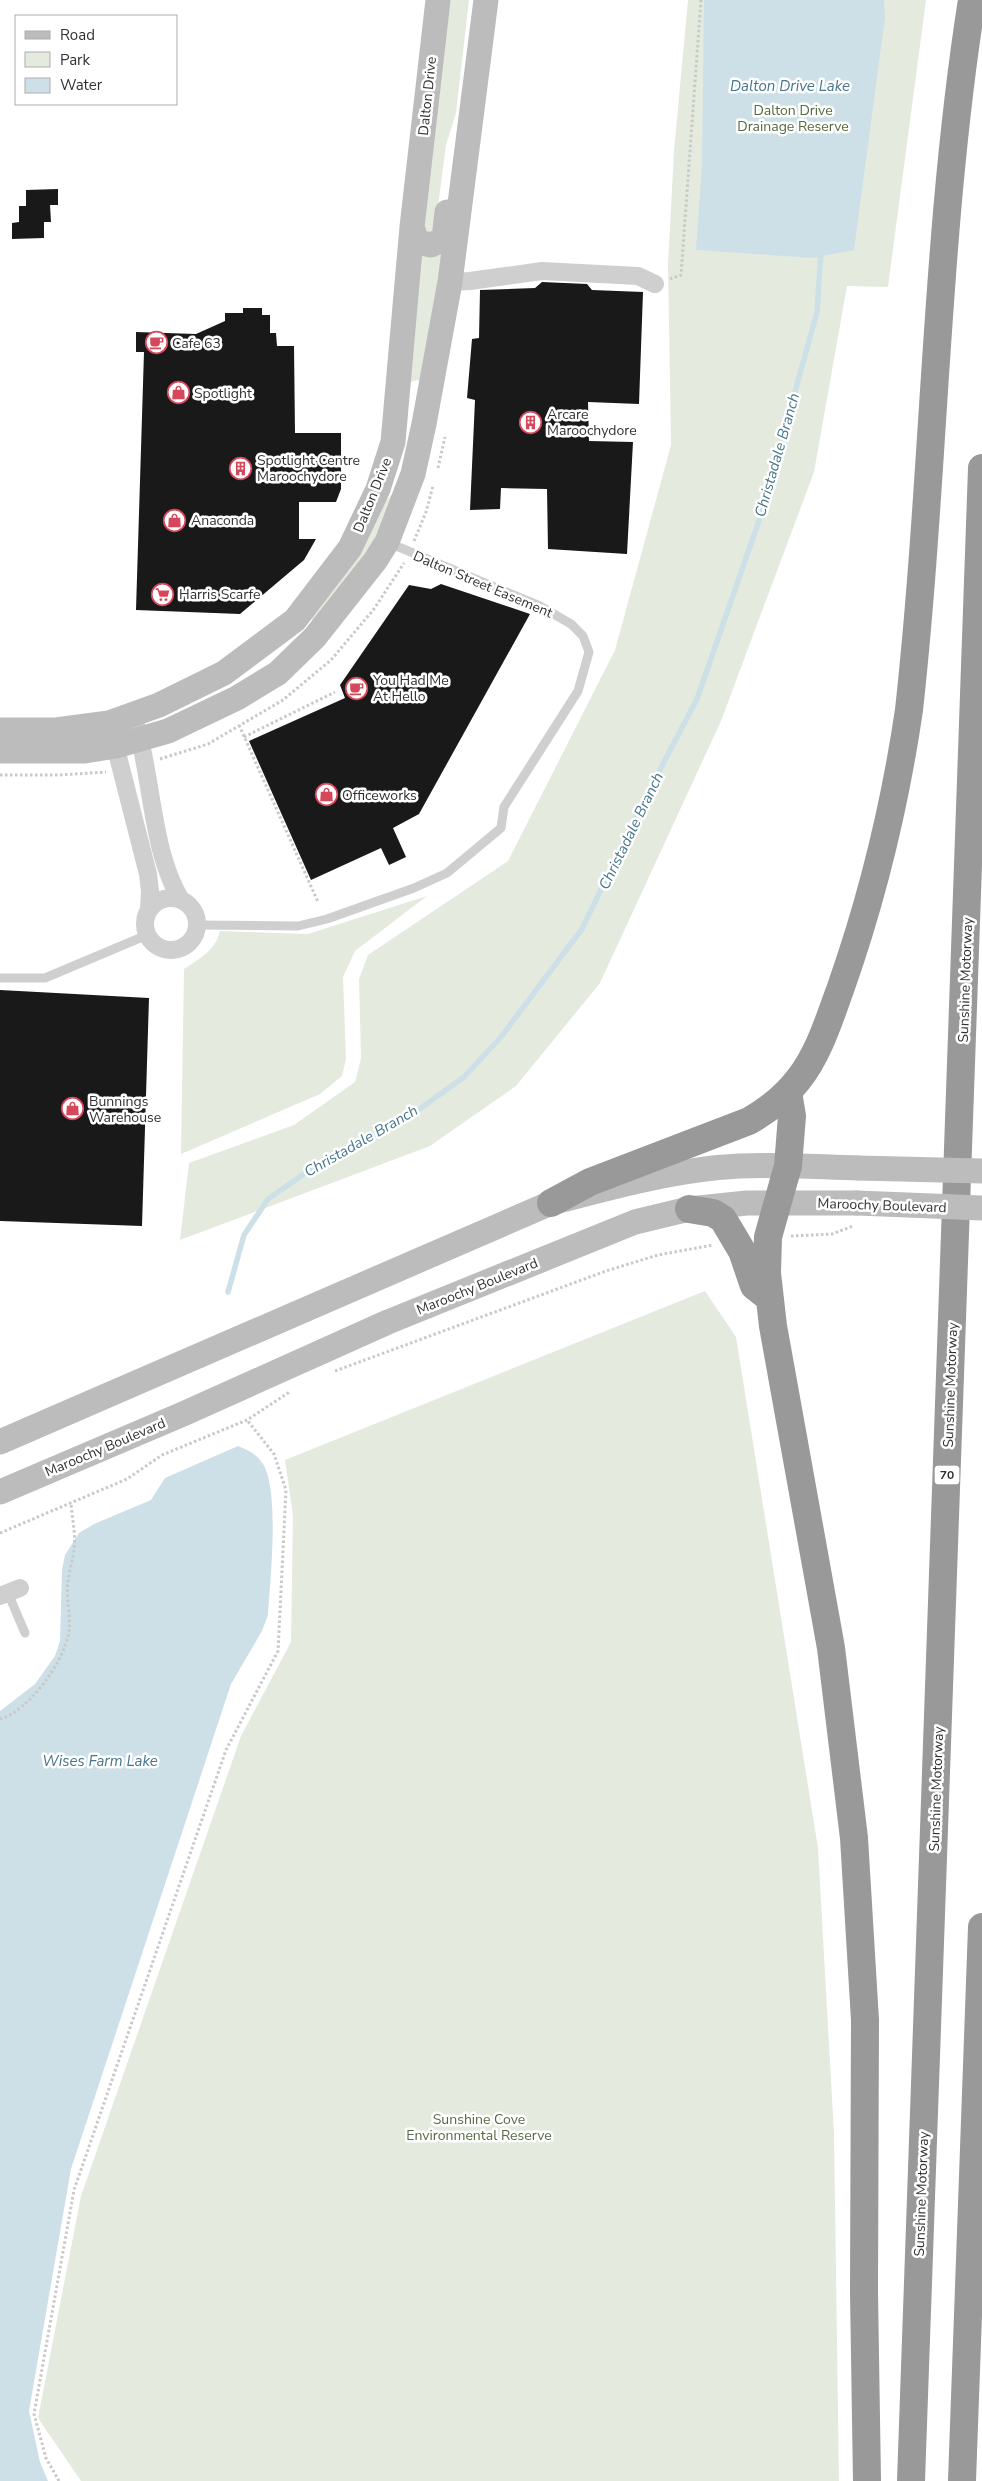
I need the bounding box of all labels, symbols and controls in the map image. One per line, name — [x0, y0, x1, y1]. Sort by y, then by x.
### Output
legend — [15, 15, 178, 105]
text: Road — [60, 25, 95, 45]
text: Park — [60, 50, 90, 70]
street label: Dalton Drive — [414, 56, 441, 136]
text: Water — [60, 75, 103, 95]
water label: Dalton Drive Lake — [730, 76, 850, 96]
park label: Dalton Drive Drainage Reserve — [737, 101, 849, 136]
cafe icon: Cafe 63 — [144, 331, 168, 355]
place label: Cafe 63 — [172, 334, 221, 353]
shop icon: Spotlight — [166, 381, 190, 405]
place label: Spotlight — [194, 384, 252, 403]
water label: Christadale Branch — [750, 391, 804, 519]
place label: Arcare Maroochydore — [547, 405, 637, 440]
building icon: Arcare Maroochydore — [519, 410, 543, 434]
place label: Spotlight Centre Maroochydore — [257, 451, 360, 486]
street label: Dalton Drive — [349, 455, 396, 535]
building icon: Spotlight Centre Maroochydore — [229, 456, 253, 480]
shop icon: Anaconda — [163, 508, 187, 532]
place label: Anaconda — [191, 511, 254, 530]
street label: Dalton Street Easement — [410, 546, 556, 622]
supermarket icon: Harris Scarfe — [151, 582, 175, 606]
place label: Harris Scarfe — [179, 585, 260, 604]
place label: You Had Me At Hello — [372, 671, 449, 706]
cafe icon: You Had Me At Hello — [345, 676, 369, 700]
water label: Christadale Branch — [594, 769, 668, 893]
shop icon: Officeworks — [314, 783, 338, 807]
place label: Officeworks — [342, 786, 417, 805]
street label: Sunshine Motorway — [954, 916, 977, 1043]
place label: Bunnings Warehouse — [89, 1092, 161, 1127]
shop icon: Bunnings Warehouse — [61, 1097, 85, 1121]
water label: Christadale Branch — [301, 1100, 421, 1182]
street label: Maroochy Boulevard — [817, 1194, 947, 1217]
street label: Maroochy Boulevard — [414, 1253, 541, 1319]
street label: Sunshine Motorway — [939, 1321, 962, 1448]
street label: Maroochy Boulevard — [42, 1413, 168, 1481]
road number: 70 — [934, 1466, 960, 1484]
street label: Sunshine Motorway — [925, 1725, 948, 1852]
water label: Wises Farm Lake — [42, 1751, 158, 1771]
park label: Sunshine Cove Environmental Reserve — [406, 2110, 552, 2145]
street label: Sunshine Motorway — [910, 2130, 933, 2257]

